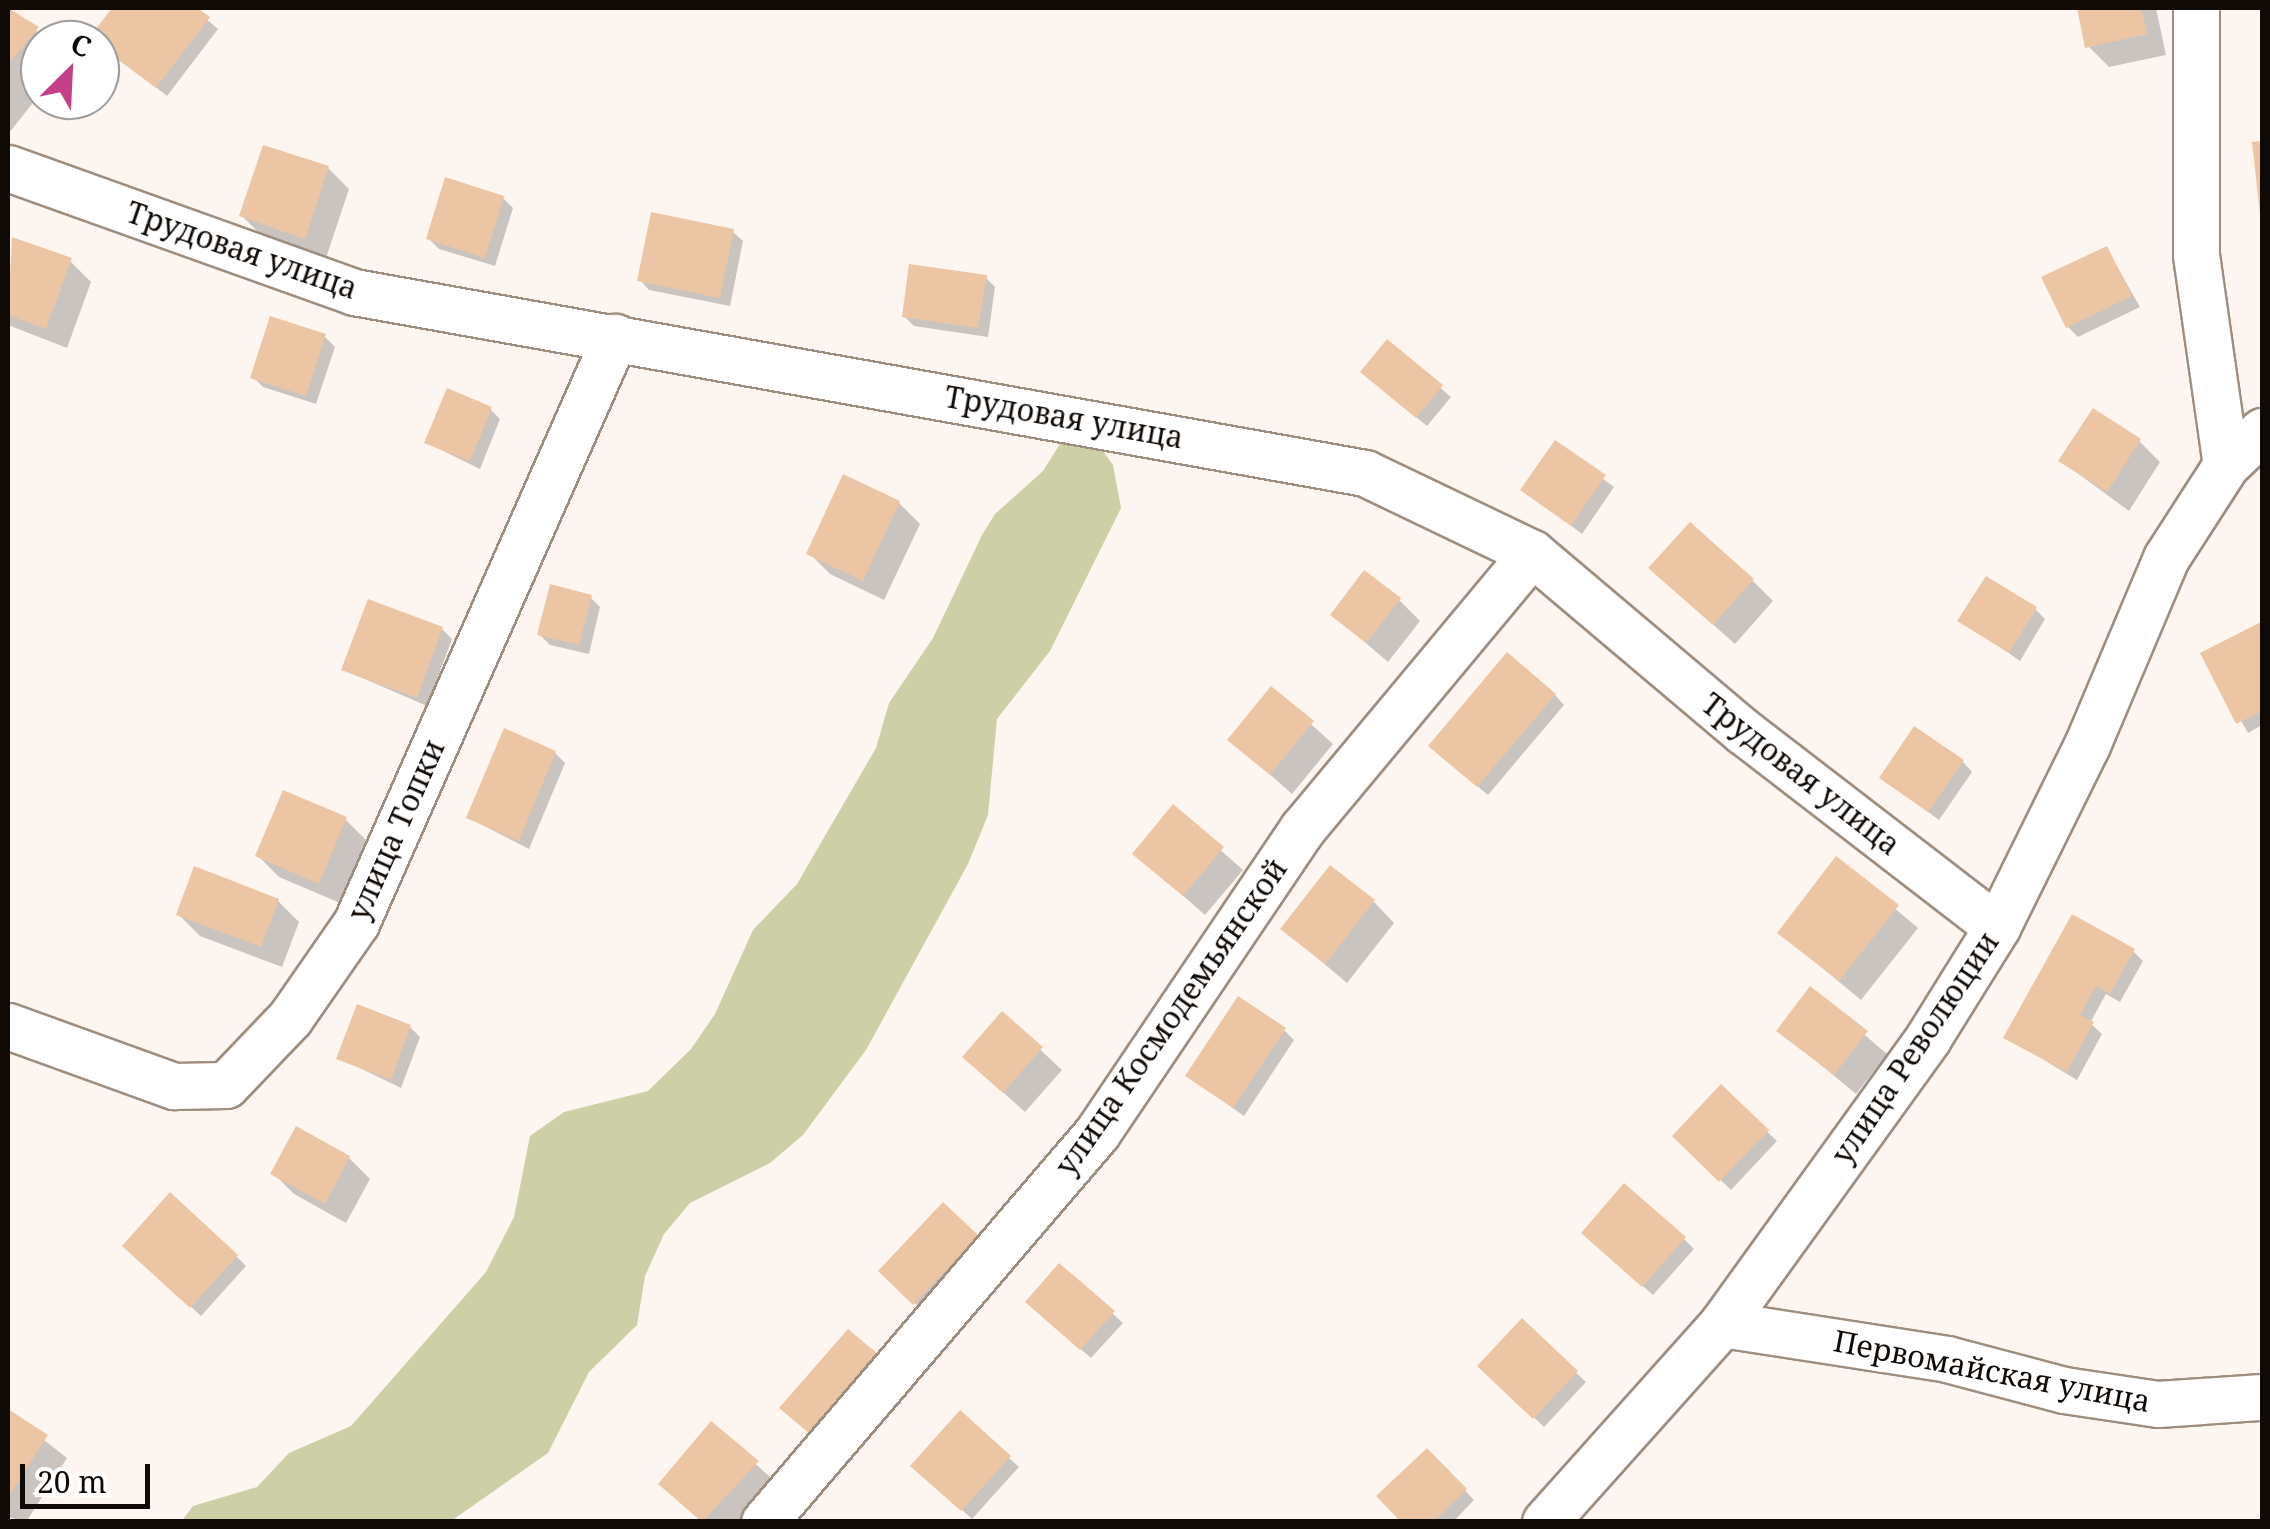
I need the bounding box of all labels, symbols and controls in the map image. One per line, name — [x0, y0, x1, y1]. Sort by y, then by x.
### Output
north arrow — [20, 20, 120, 120]
text: С — [65, 23, 98, 66]
street label: Трудовая улица — [122, 194, 362, 306]
street label: Трудовая улица — [942, 378, 1186, 456]
street label: Трудовая улица — [1695, 685, 1907, 863]
street label: улица Топки — [340, 734, 452, 926]
street label: улица Космодемьянской — [1048, 852, 1294, 1182]
street label: улица Революции — [1824, 925, 2006, 1171]
street label: Первомайская улица — [1831, 1323, 2153, 1419]
scale bar — [25, 1444, 155, 1506]
text: 20 m — [37, 1461, 107, 1502]

